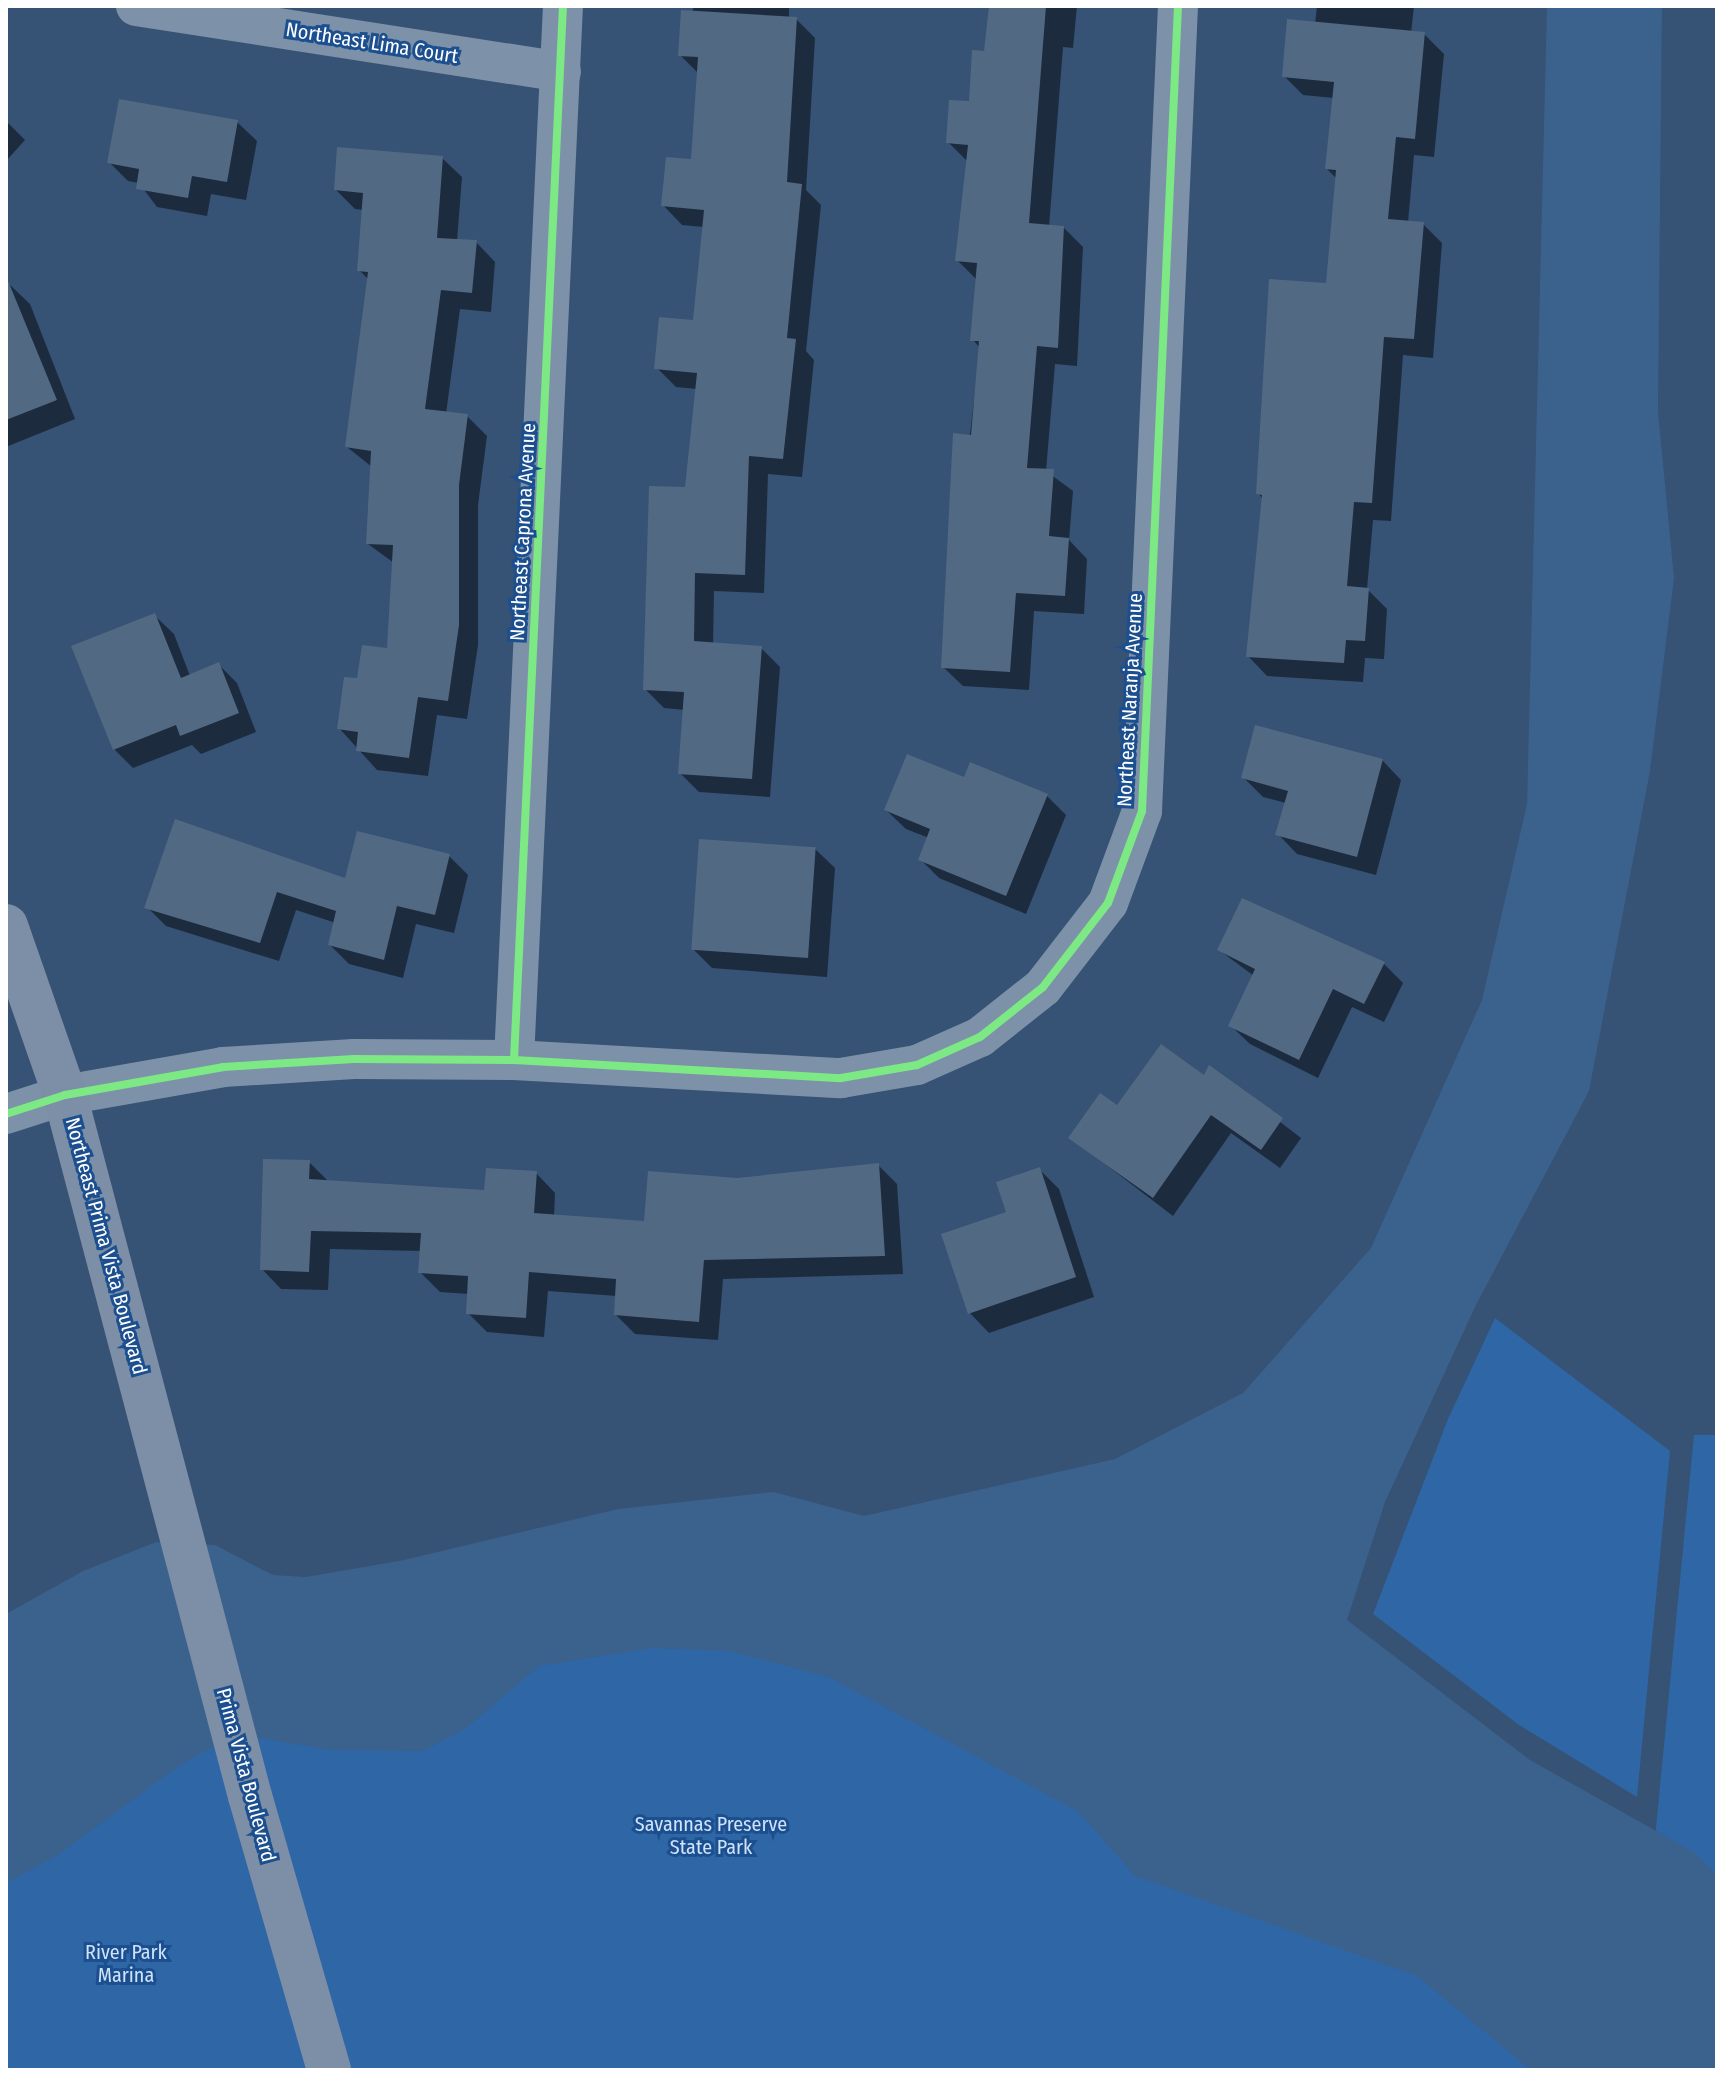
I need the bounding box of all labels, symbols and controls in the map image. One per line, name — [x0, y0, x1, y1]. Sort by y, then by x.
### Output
street label: Northeast Lima Court — [284, 18, 460, 68]
street label: Northeast Caprona Avenue — [505, 422, 541, 642]
street label: Northeast Naranja Avenue — [1112, 592, 1148, 808]
street label: Northeast Prima Vista Boulevard — [60, 1115, 152, 1377]
street label: Prima Vista Boulevard — [211, 1685, 281, 1865]
park label: Savannas Preserve State Park — [635, 1812, 787, 1859]
park label: River Park Marina — [85, 1940, 167, 1987]

